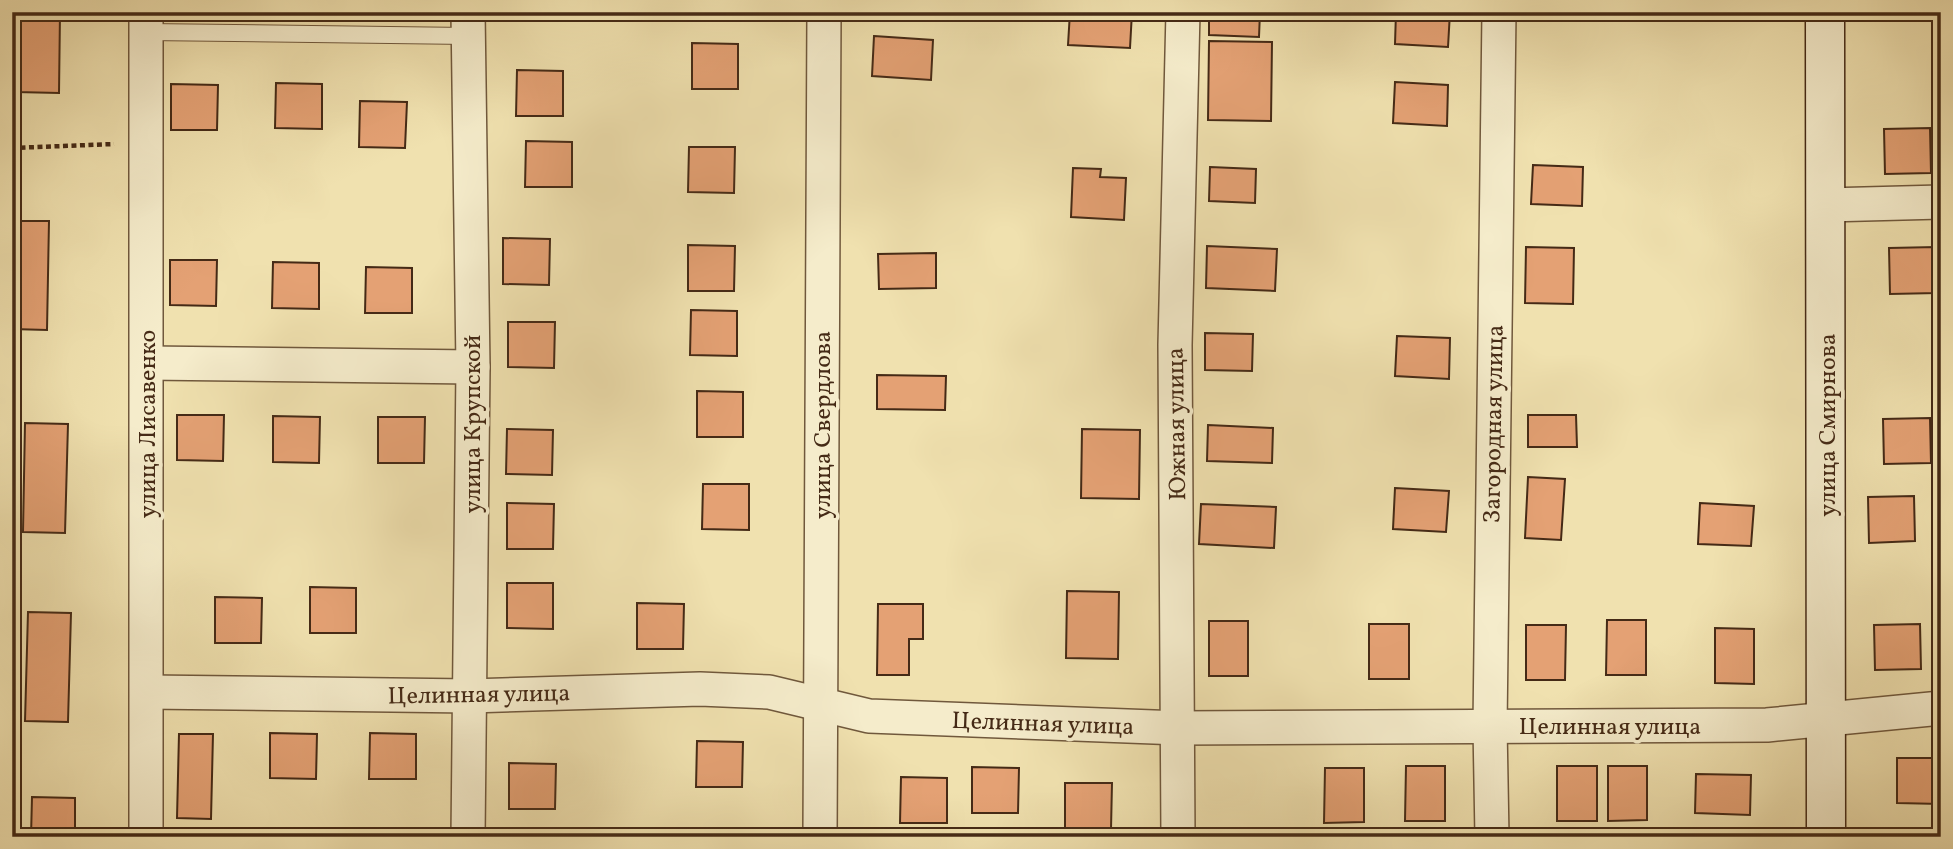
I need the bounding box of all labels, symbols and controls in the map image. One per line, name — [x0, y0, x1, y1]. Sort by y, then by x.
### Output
street label: Загородная улица — [1476, 324, 1514, 524]
street label: улица Лисавенко — [132, 330, 166, 518]
street label: улица Свердлова — [807, 331, 841, 519]
street label: улица Смирнова — [1812, 333, 1846, 517]
street label: улица Крупской — [457, 335, 491, 513]
street label: Южная улица — [1160, 347, 1196, 501]
street label: Целинная улица — [387, 677, 571, 715]
street label: Целинная улица — [951, 705, 1135, 745]
street label: Целинная улица — [1519, 711, 1701, 745]

